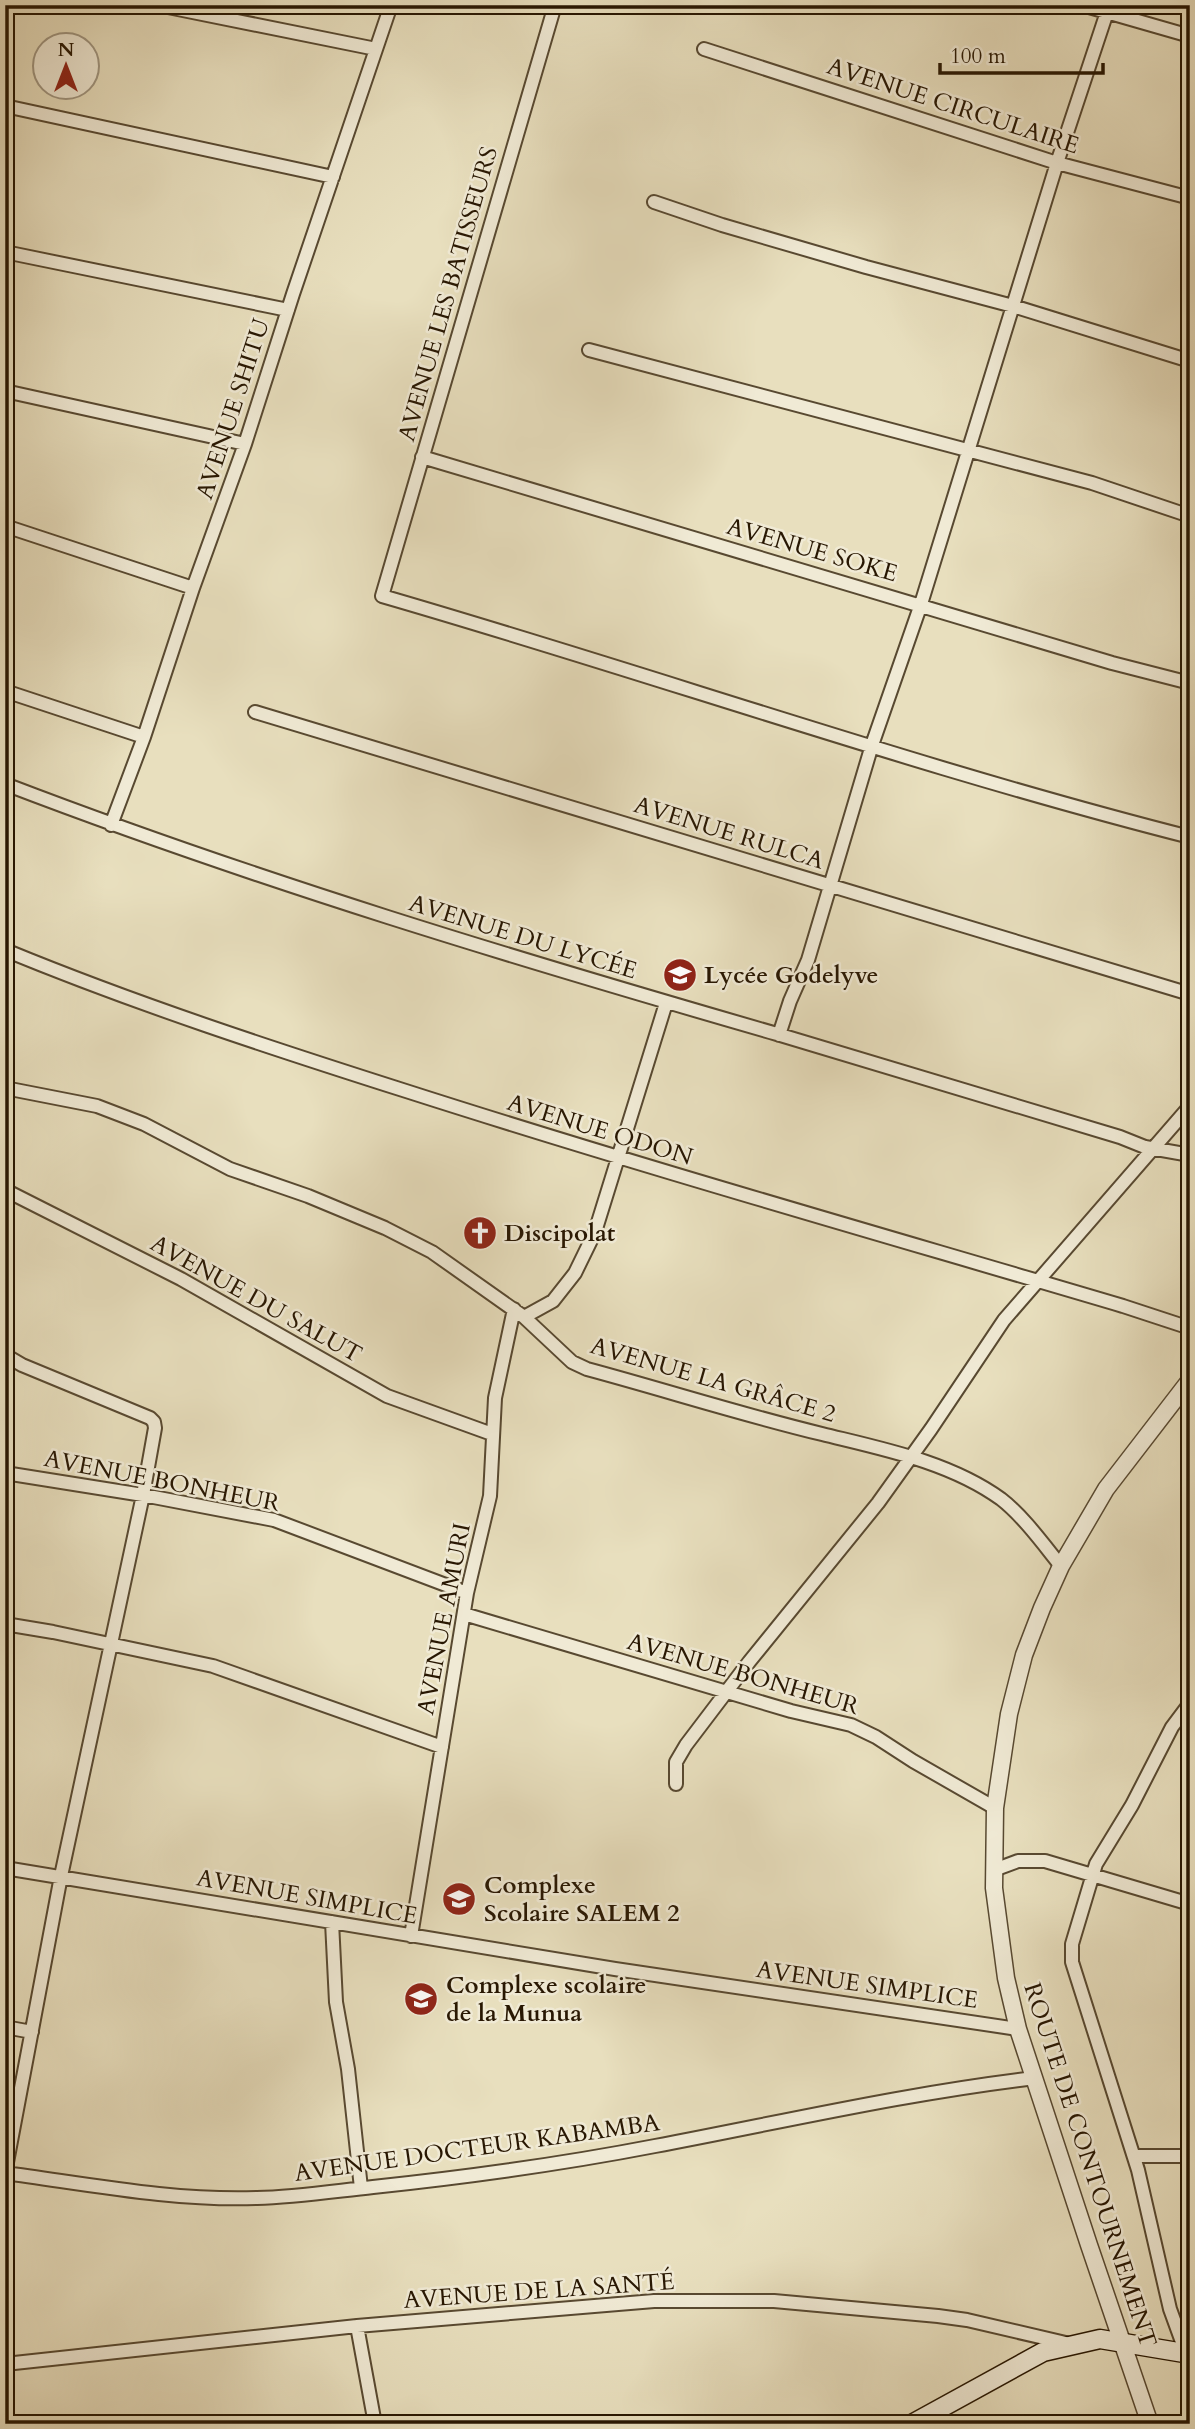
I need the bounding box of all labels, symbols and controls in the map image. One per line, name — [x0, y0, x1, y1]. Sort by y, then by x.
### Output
north arrow — [32, 32, 102, 102]
scale bar — [940, 32, 1102, 76]
text: N — [58, 37, 75, 63]
text: 100 m — [950, 42, 1006, 71]
street label: AVENUE CIRCULAIRE — [823, 50, 1083, 162]
street label: AVENUE LES BATISSEURS — [390, 143, 506, 445]
street label: AVENUE SHITU — [188, 314, 278, 504]
street label: AVENUE SOKE — [723, 510, 901, 590]
street label: AVENUE RULCA — [630, 788, 829, 878]
street label: AVENUE DU LYCÉE — [405, 887, 641, 987]
school or university icon: Lycée Godelyve — [661, 956, 699, 994]
place label: Lycée Godelyve — [704, 959, 878, 992]
street label: AVENUE ODON — [503, 1086, 697, 1174]
church icon: Discipolat — [461, 1214, 499, 1252]
place label: Discipolat — [504, 1217, 616, 1250]
street label: AVENUE DU SALUT — [144, 1227, 368, 1371]
street label: AVENUE LA GRÂCE 2 — [587, 1329, 839, 1431]
street label: AVENUE BONHEUR — [41, 1442, 283, 1520]
street label: AVENUE AMURI — [409, 1520, 479, 1718]
street label: AVENUE BONHEUR — [623, 1625, 863, 1723]
street label: AVENUE SIMPLICE — [194, 1861, 420, 1933]
place label: Complexe Scolaire SALEM 2 — [484, 1869, 680, 1930]
school or university icon: Complexe Scolaire SALEM 2 — [440, 1880, 478, 1918]
street label: AVENUE SIMPLICE — [754, 1953, 980, 2017]
place label: Complexe scolaire de la Munua — [446, 1969, 646, 2030]
street label: ROUTE DE CONTOURNEMENT — [1015, 1978, 1165, 2352]
school or university icon: Complexe scolaire de la Munua — [402, 1980, 440, 2018]
street label: AVENUE DOCTEUR KABAMBA — [292, 2106, 663, 2190]
street label: AVENUE DE LA SANTÉ — [402, 2265, 676, 2317]

